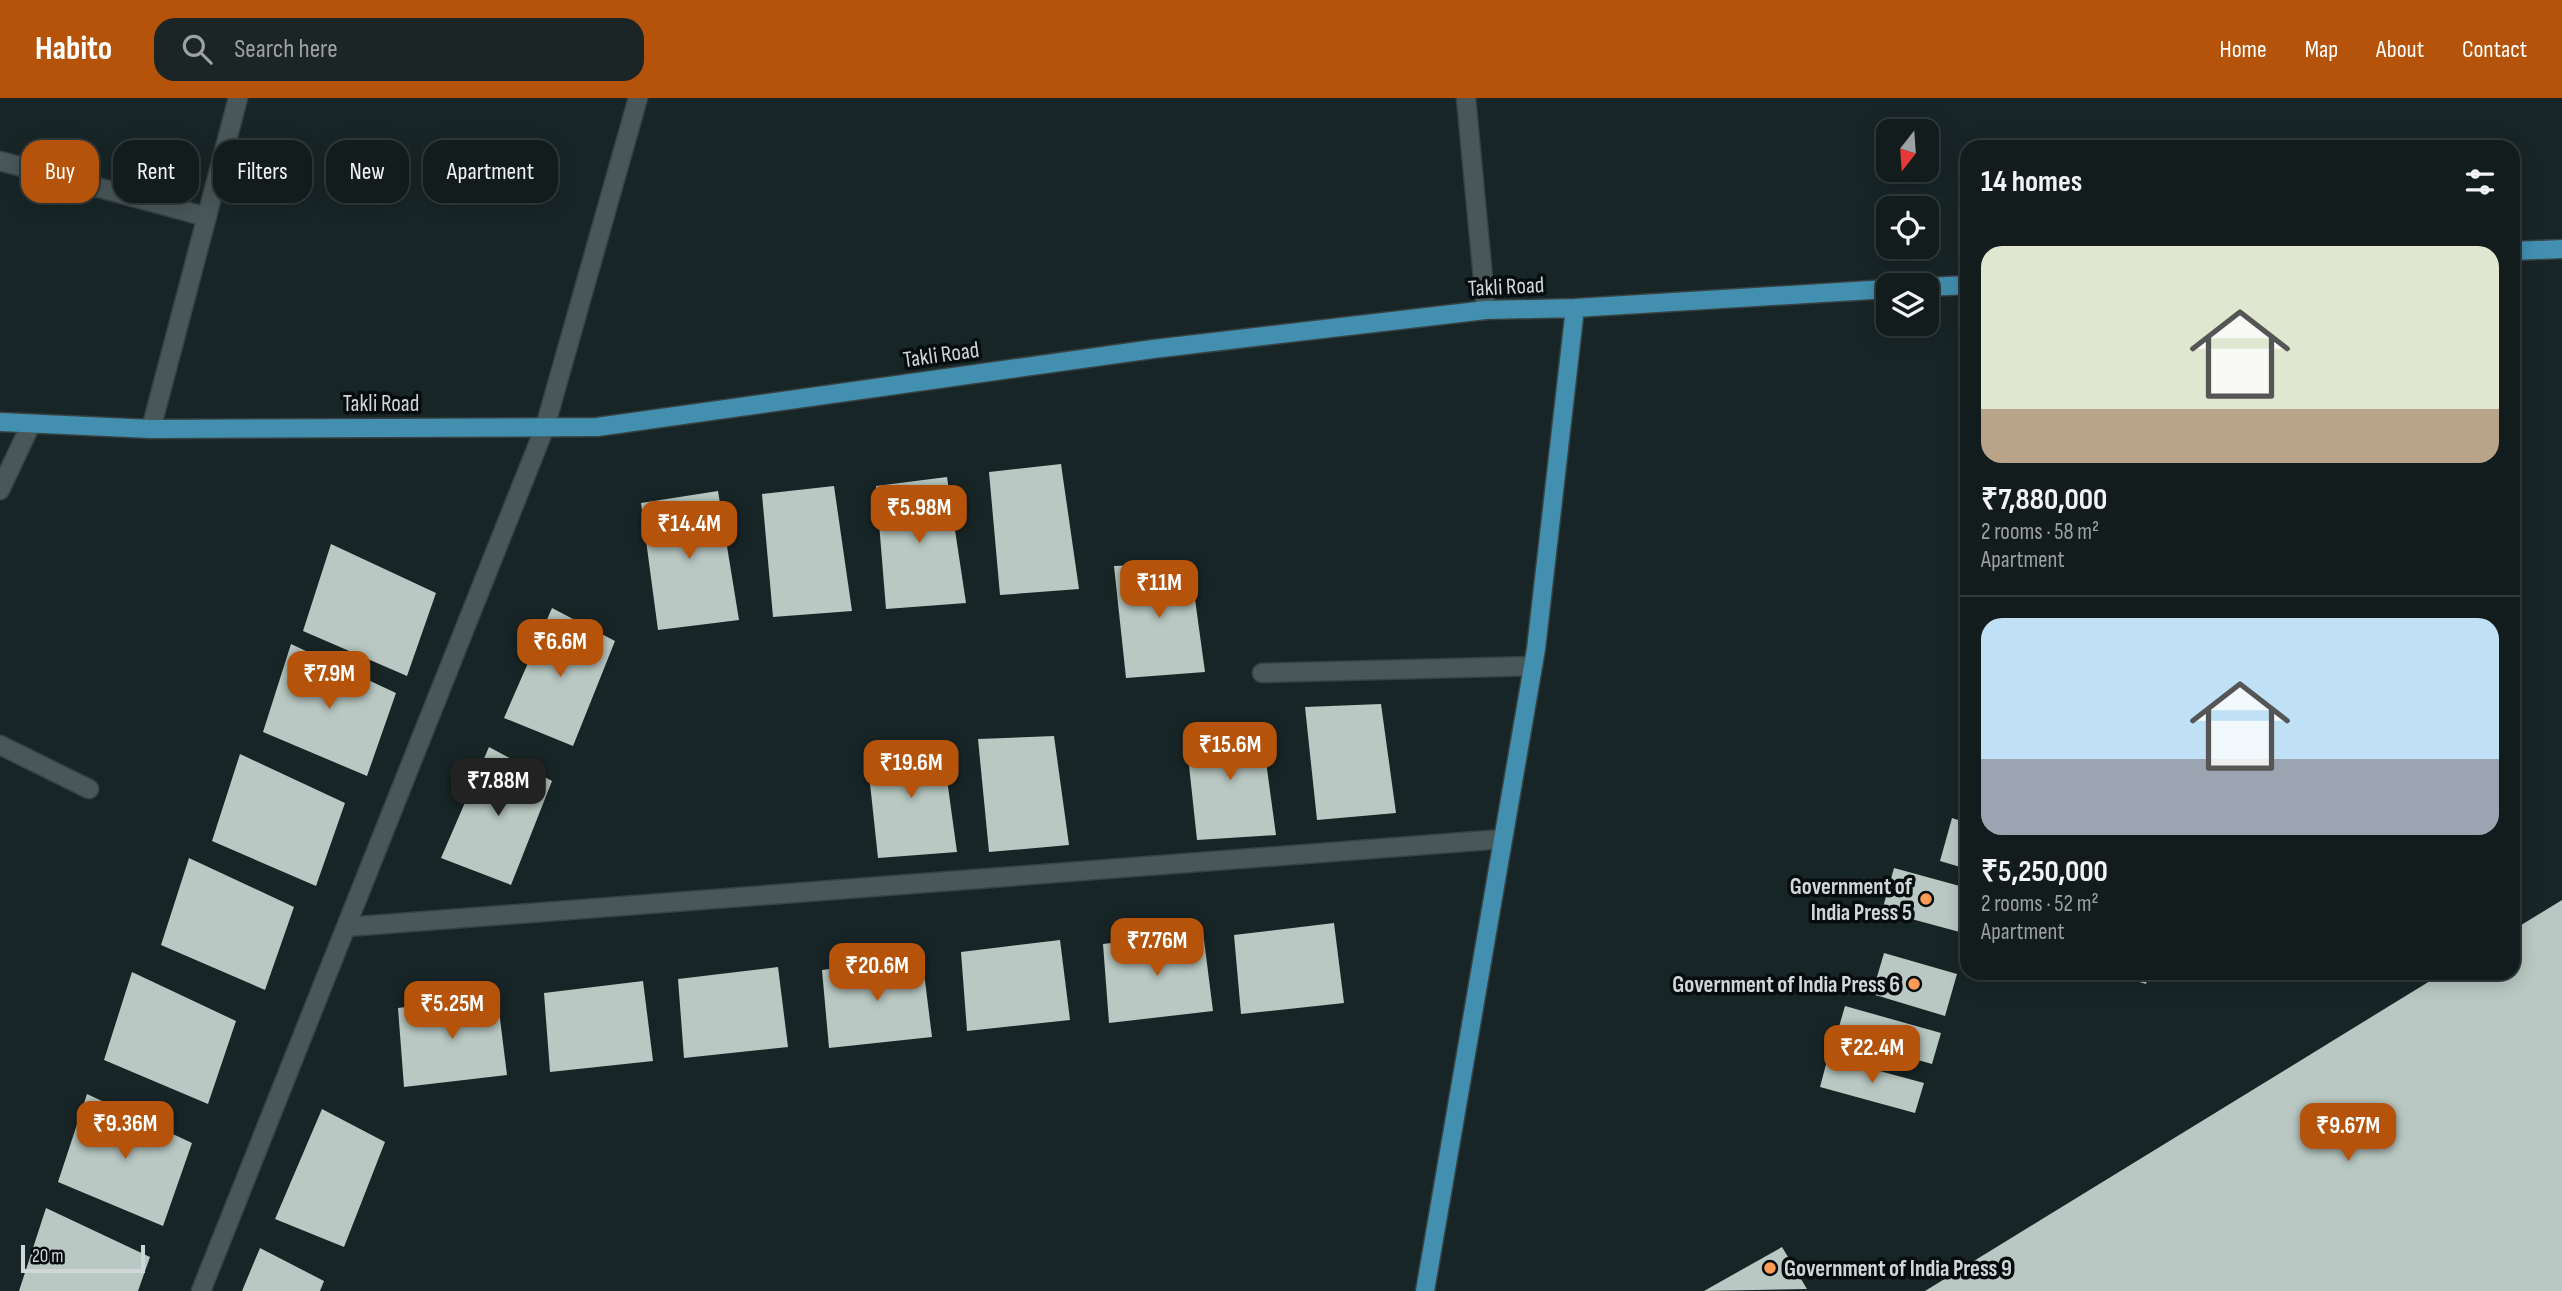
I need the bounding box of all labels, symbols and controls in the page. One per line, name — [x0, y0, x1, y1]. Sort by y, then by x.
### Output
search box — [154, 18, 644, 81]
text: Habito — [35, 29, 112, 69]
icon: search — [178, 30, 216, 68]
text: Search here — [234, 34, 338, 65]
text: Home — [2219, 35, 2267, 64]
text: Map — [2305, 35, 2338, 64]
text: About — [2376, 35, 2424, 64]
text: Contact — [2462, 35, 2527, 64]
north arrow — [1876, 119, 1939, 182]
map controls — [1876, 119, 1939, 336]
chip: Buy — [21, 140, 99, 203]
chip: Rent — [113, 140, 199, 203]
chip: Filters — [213, 140, 312, 203]
chip: New — [326, 140, 409, 203]
chip: Apartment — [423, 140, 558, 203]
icon: filters — [2461, 163, 2499, 201]
text: 14 homes — [1981, 164, 2082, 200]
button: locate — [1876, 196, 1939, 259]
street label: Takli Road — [1467, 271, 1545, 303]
button: layers — [1876, 273, 1939, 336]
icon: home — [2177, 291, 2303, 417]
street label: Takli Road — [901, 336, 981, 374]
street label: Takli Road — [343, 390, 419, 418]
text: ₹7,880,000 — [1981, 482, 2107, 518]
pin: ₹5.98M — [862, 486, 976, 545]
text: ₹5.98M — [887, 494, 951, 522]
pin: ₹14.4M — [632, 502, 746, 561]
text: ₹14.4M — [657, 510, 721, 538]
text: 2 rooms · 58 m² — [1981, 518, 2099, 546]
text: Apartment — [1981, 546, 2065, 574]
pin: ₹11M — [1118, 560, 1200, 620]
text: ₹11M — [1136, 569, 1182, 597]
pin: ₹6.6M — [511, 620, 609, 679]
text: ₹6.6M — [533, 628, 587, 656]
pin: ₹7.9M — [280, 652, 378, 711]
text: ₹7.9M — [303, 660, 355, 688]
icon: home — [2177, 663, 2303, 789]
pin: ₹15.6M — [1173, 722, 1287, 782]
text: ₹15.6M — [1199, 731, 1261, 759]
pin: ₹19.6M — [854, 740, 968, 800]
text: ₹19.6M — [880, 749, 942, 777]
pin: ₹7.88M — [441, 758, 555, 818]
text: ₹7.88M — [467, 767, 529, 795]
text: ₹5,250,000 — [1981, 854, 2108, 890]
place label: Government of India Press 5 — [1790, 873, 1913, 927]
text: 2 rooms · 52 m² — [1981, 890, 2099, 918]
marker: Government of India Press 5 — [1918, 891, 1934, 907]
pin: ₹7.76M — [1100, 918, 1214, 978]
text: Apartment — [1981, 918, 2065, 946]
text: ₹7.76M — [1127, 927, 1187, 955]
pin: ₹20.6M — [820, 944, 934, 1003]
text: ₹20.6M — [845, 952, 909, 980]
place label: Government of India Press 6 — [1672, 971, 1900, 999]
marker: Government of India Press 6 — [1906, 976, 1922, 992]
pin: ₹5.25M — [395, 982, 509, 1041]
text: ₹5.25M — [420, 990, 484, 1018]
pin: ₹22.4M — [1815, 1026, 1929, 1085]
text: ₹22.4M — [1840, 1034, 1904, 1062]
pin: ₹9.36M — [68, 1102, 182, 1161]
pin: ₹9.67M — [2291, 1104, 2405, 1163]
text: ₹9.36M — [93, 1110, 157, 1138]
text: ₹9.67M — [2316, 1112, 2380, 1140]
scale bar — [21, 1242, 145, 1274]
text: 20 m — [32, 1245, 64, 1268]
place label: Government of India Press 9 — [1784, 1255, 2012, 1283]
marker: Government of India Press 9 — [1762, 1260, 1778, 1276]

